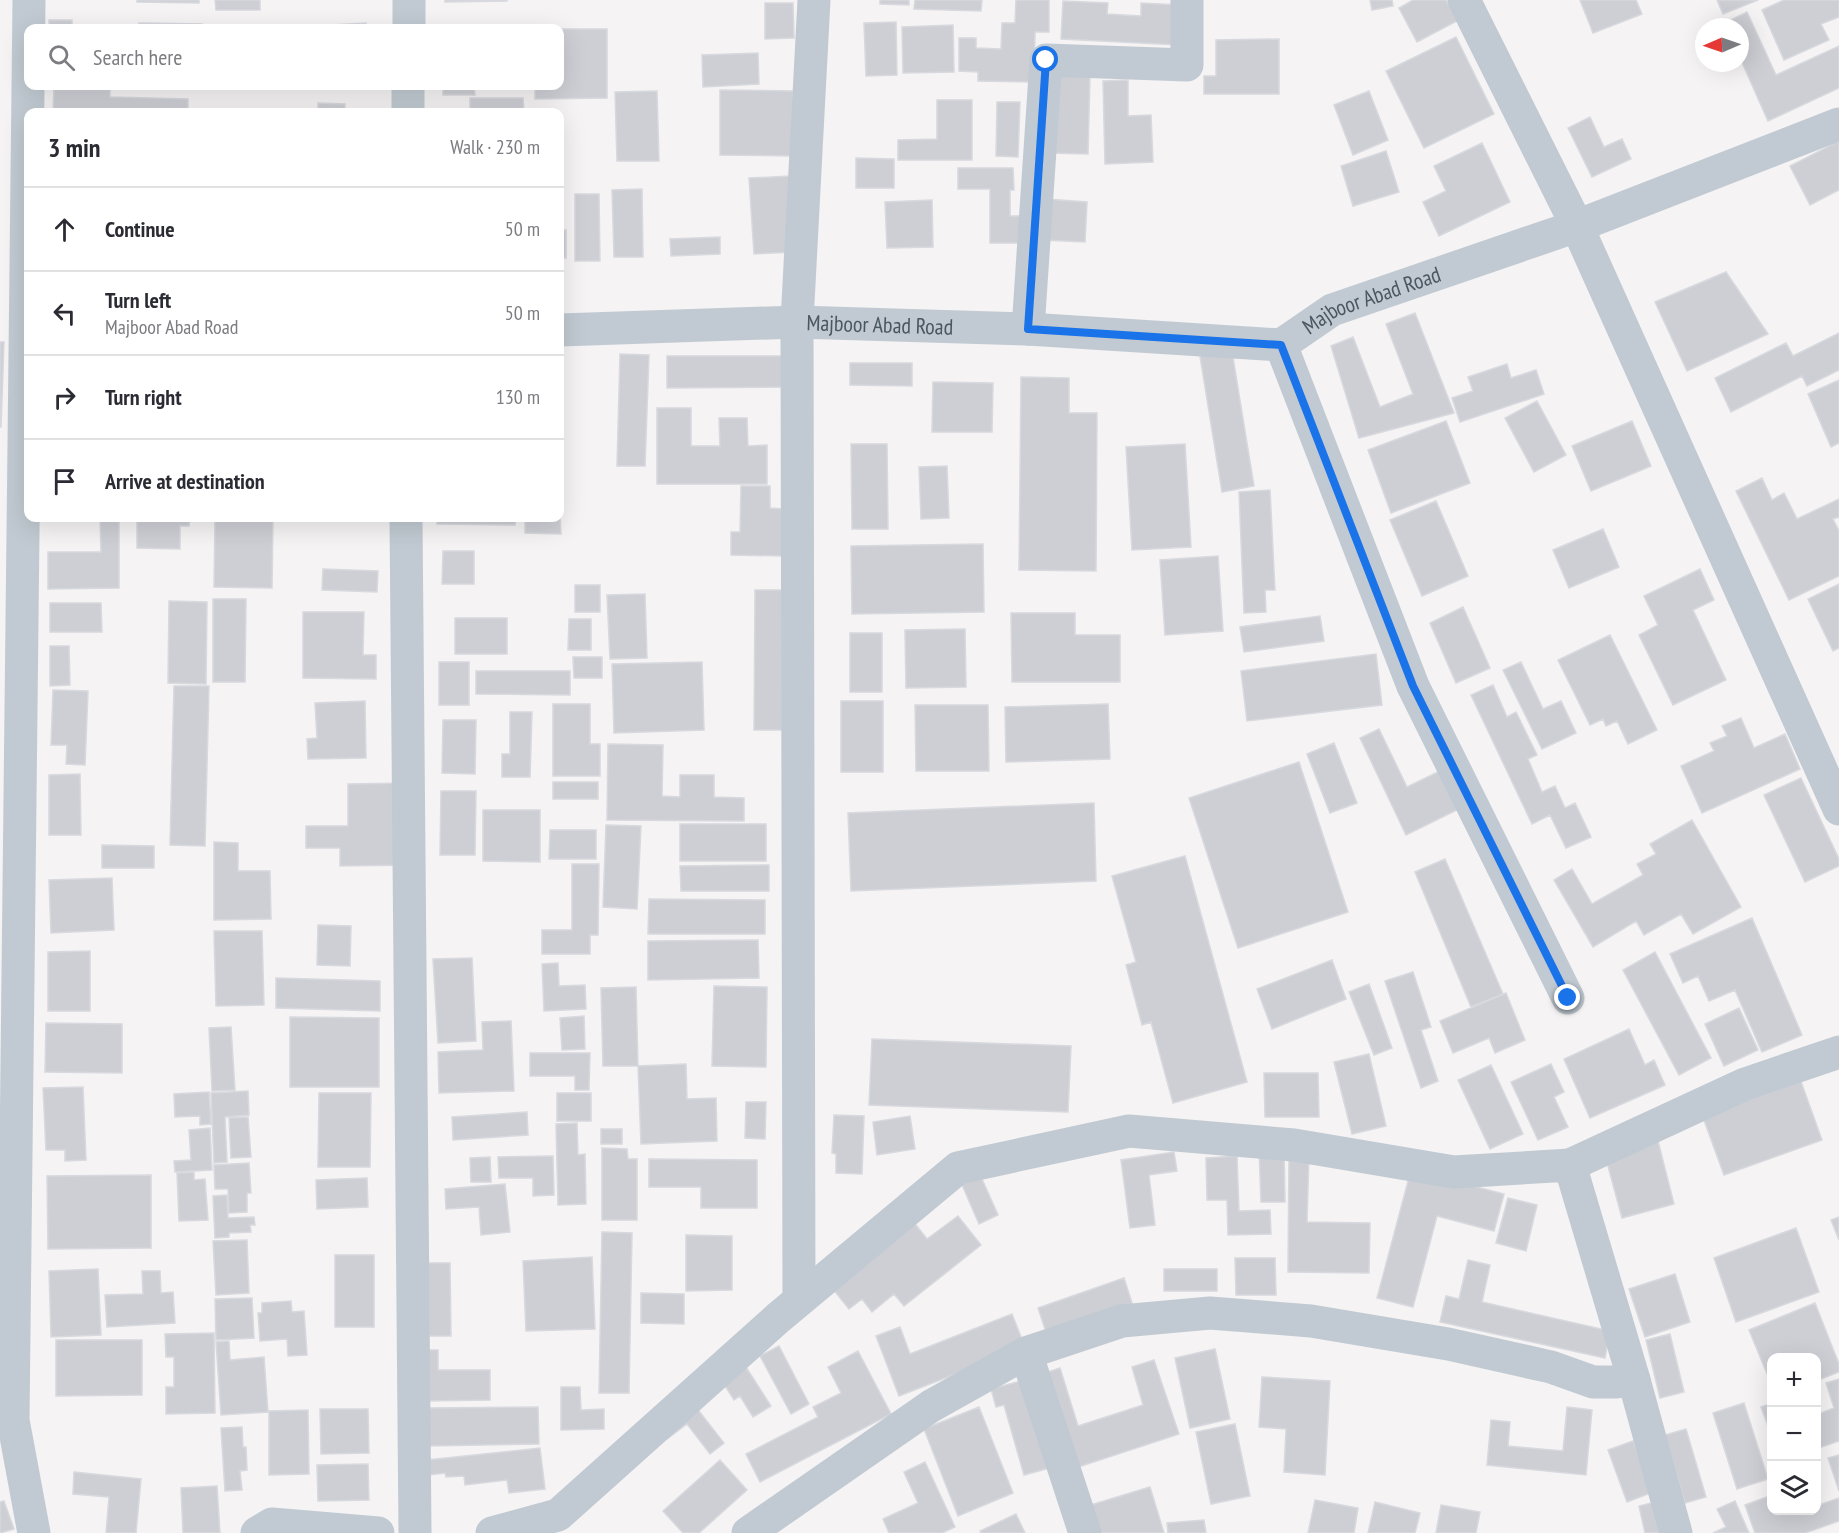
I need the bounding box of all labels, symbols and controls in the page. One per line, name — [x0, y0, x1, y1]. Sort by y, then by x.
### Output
north arrow — [1695, 18, 1749, 72]
search box — [24, 24, 564, 90]
icon: search — [45, 41, 78, 74]
text: Search here — [93, 43, 182, 71]
route start — [1032, 46, 1058, 72]
text: 3 min — [48, 131, 101, 164]
text: Walk · 230 m — [450, 134, 540, 160]
icon: ahead — [48, 213, 81, 246]
text: Continue — [105, 215, 175, 243]
text: 50 m — [505, 216, 540, 242]
street label: Majboor Abad Road — [1297, 260, 1444, 340]
text: Turn left — [105, 286, 171, 314]
icon: left — [48, 297, 81, 330]
text: 50 m — [505, 300, 540, 326]
street label: Majboor Abad Road — [806, 308, 954, 341]
text: Majboor Abad Road — [105, 314, 238, 340]
icon: right — [48, 381, 81, 414]
text: Turn right — [105, 383, 182, 411]
text: 130 m — [496, 384, 540, 410]
icon: arrive — [48, 465, 81, 498]
text: Arrive at destination — [105, 467, 265, 495]
route end — [1554, 984, 1580, 1010]
map controls — [1767, 1353, 1821, 1515]
button: + — [1767, 1353, 1821, 1407]
button: − — [1767, 1407, 1821, 1461]
button: layers — [1767, 1461, 1821, 1515]

